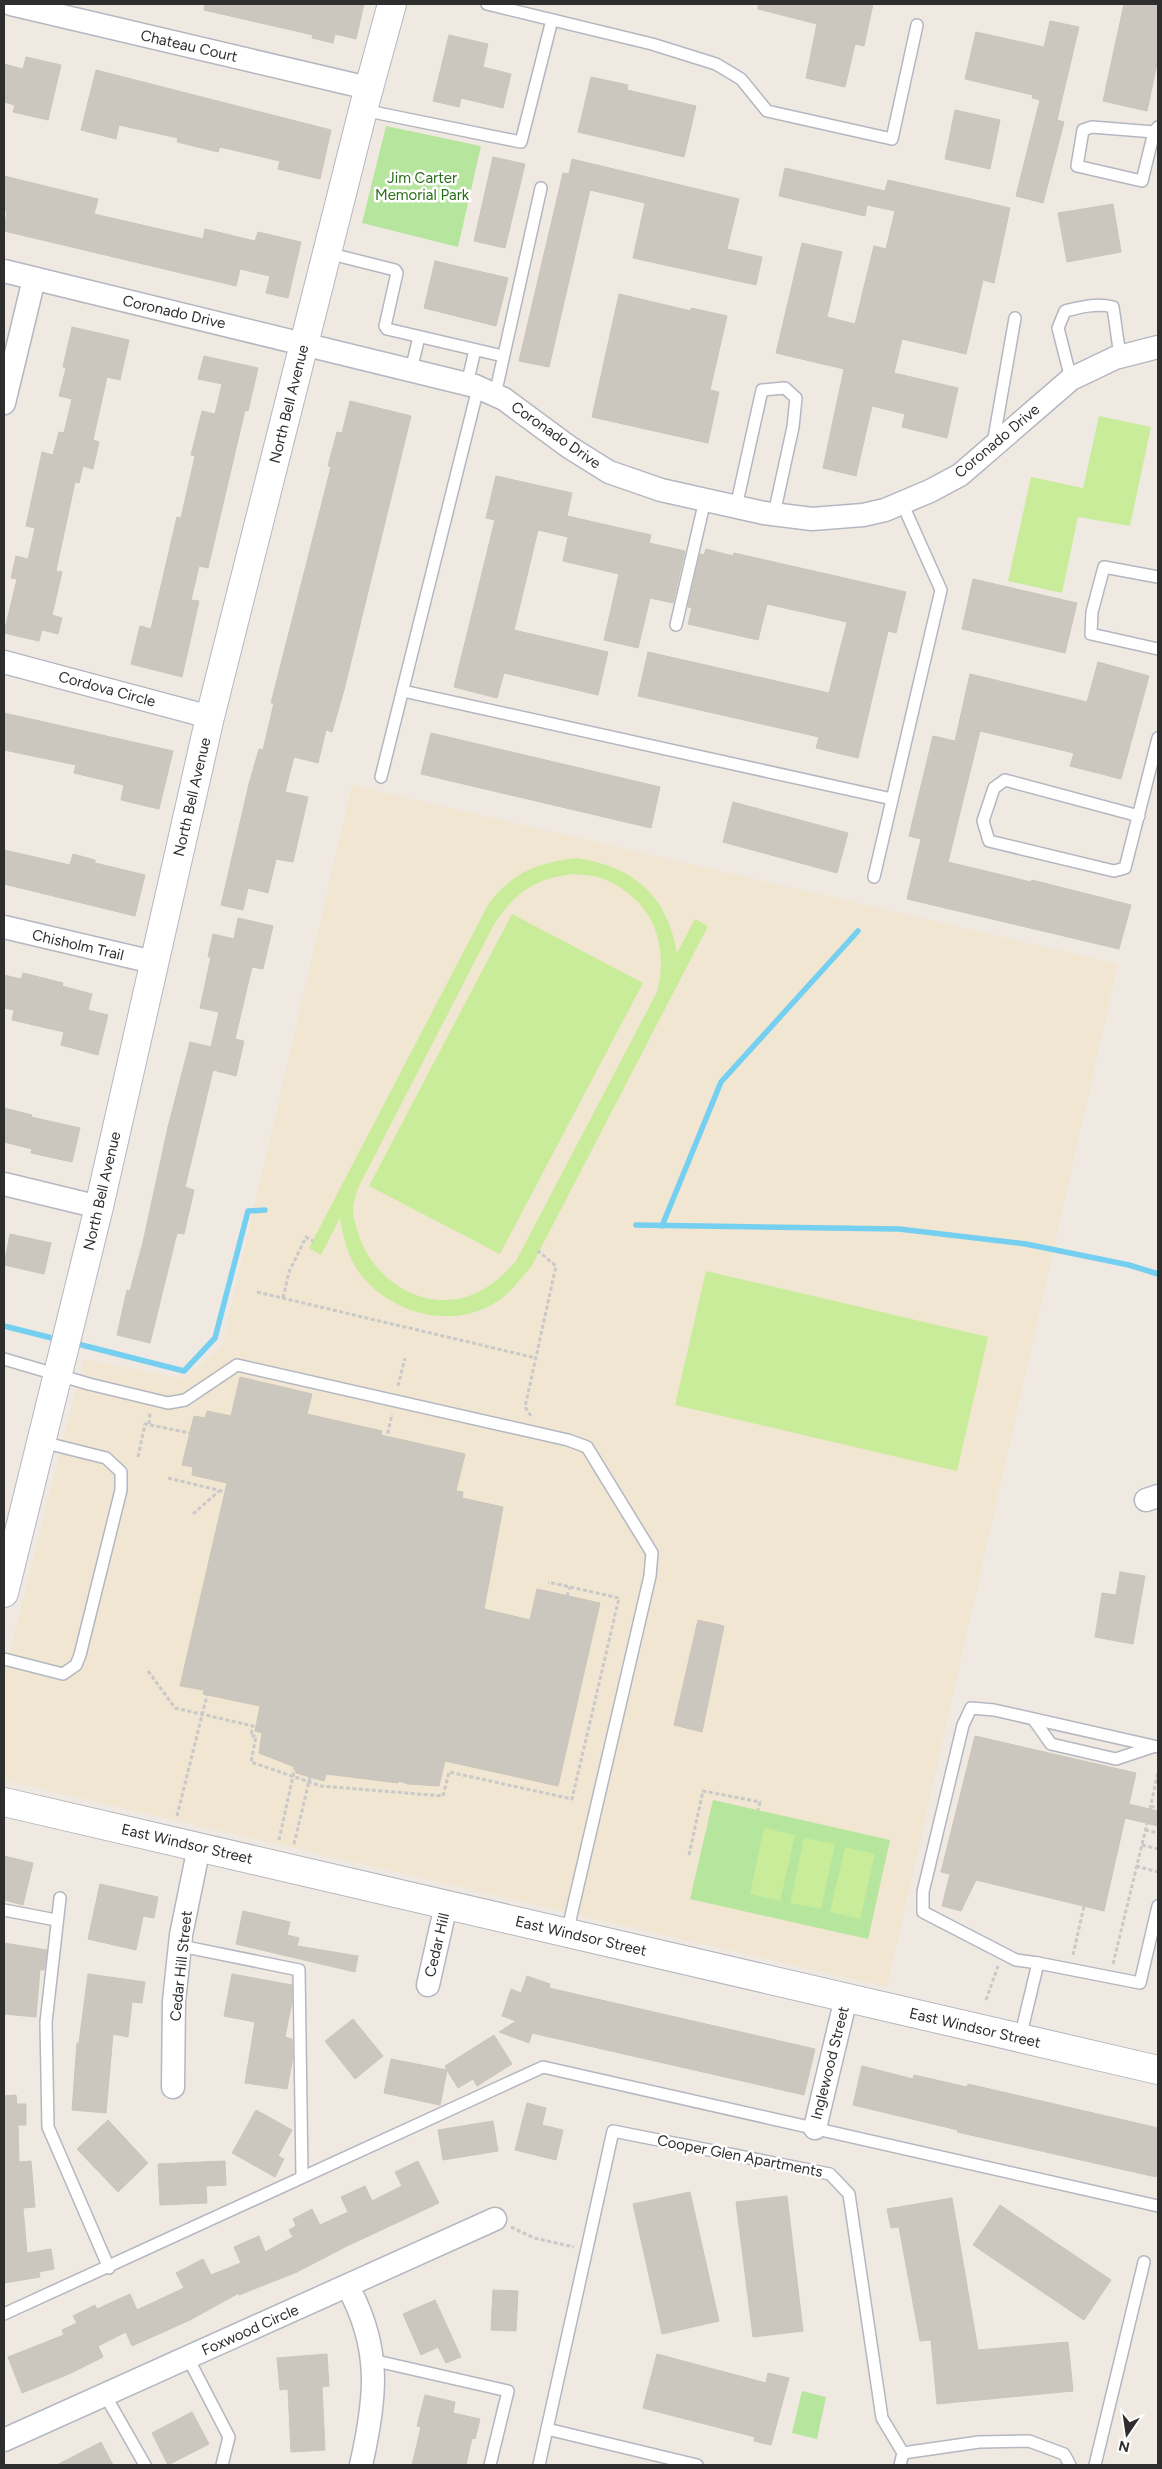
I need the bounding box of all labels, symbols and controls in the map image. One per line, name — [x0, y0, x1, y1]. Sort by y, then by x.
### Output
street label: Chateau Court — [139, 26, 240, 66]
park label: Jim Carter Memorial Park — [375, 169, 470, 204]
street label: Coronado Drive — [121, 291, 227, 333]
street label: North Bell Avenue — [266, 343, 312, 465]
street label: Coronado Drive — [508, 397, 604, 473]
street label: Coronado Drive — [951, 400, 1043, 482]
street label: Cordova Circle — [56, 667, 158, 711]
street label: North Bell Avenue — [170, 736, 214, 858]
street label: Chisholm Trail — [30, 926, 126, 964]
street label: North Bell Avenue — [80, 1130, 124, 1252]
street label: East Windsor Street — [119, 1820, 255, 1868]
street label: Cedar Hill Street — [166, 1909, 196, 2022]
street label: Cedar Hill — [421, 1911, 453, 1979]
street label: East Windsor Street — [513, 1912, 649, 1960]
street label: Inglewood Street — [807, 2004, 853, 2121]
street label: East Windsor Street — [907, 2004, 1043, 2052]
street label: Cooper Glen Apartments — [656, 2131, 824, 2181]
street label: Foxwood Circle — [199, 2301, 301, 2359]
north arrow — [1102, 2409, 1152, 2459]
text: N — [1117, 2437, 1131, 2456]

